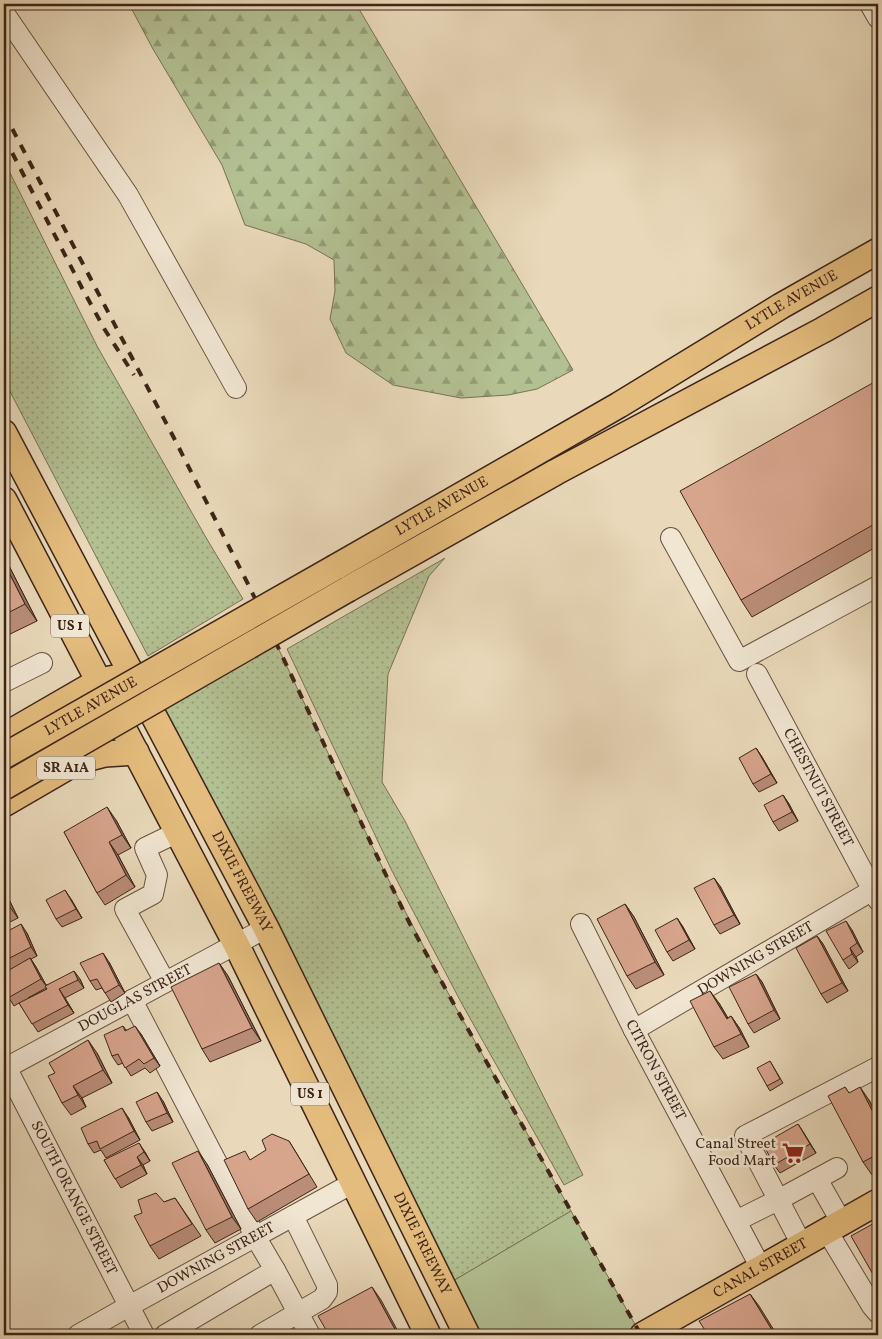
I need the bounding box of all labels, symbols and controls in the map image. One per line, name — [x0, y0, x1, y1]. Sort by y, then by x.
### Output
street label: LYTLE AVENUE — [741, 265, 842, 336]
street label: LYTLE AVENUE — [392, 471, 492, 541]
road number: US 1 — [51, 614, 89, 638]
street label: LYTLE AVENUE — [41, 672, 141, 741]
street label: CHESTNUT STREET — [778, 725, 858, 851]
road number: SR A1A — [37, 756, 95, 780]
street label: DIXIE FREEWAY — [206, 827, 277, 937]
street label: DOWNING STREET — [694, 916, 818, 1001]
street label: DOUGLAS STREET — [75, 959, 196, 1038]
street label: CITRON STREET — [620, 1016, 691, 1124]
road number: US 1 — [291, 1082, 329, 1106]
street label: SOUTH ORANGE STREET — [25, 1117, 122, 1279]
place label: Canal Street Food Mart — [696, 1134, 776, 1172]
supermarket icon: Canal Street Food Mart — [780, 1140, 806, 1166]
street label: DIXIE FREEWAY — [388, 1189, 456, 1299]
street label: DOWNING STREET — [154, 1217, 279, 1299]
street label: CANAL STREET — [709, 1233, 812, 1304]

